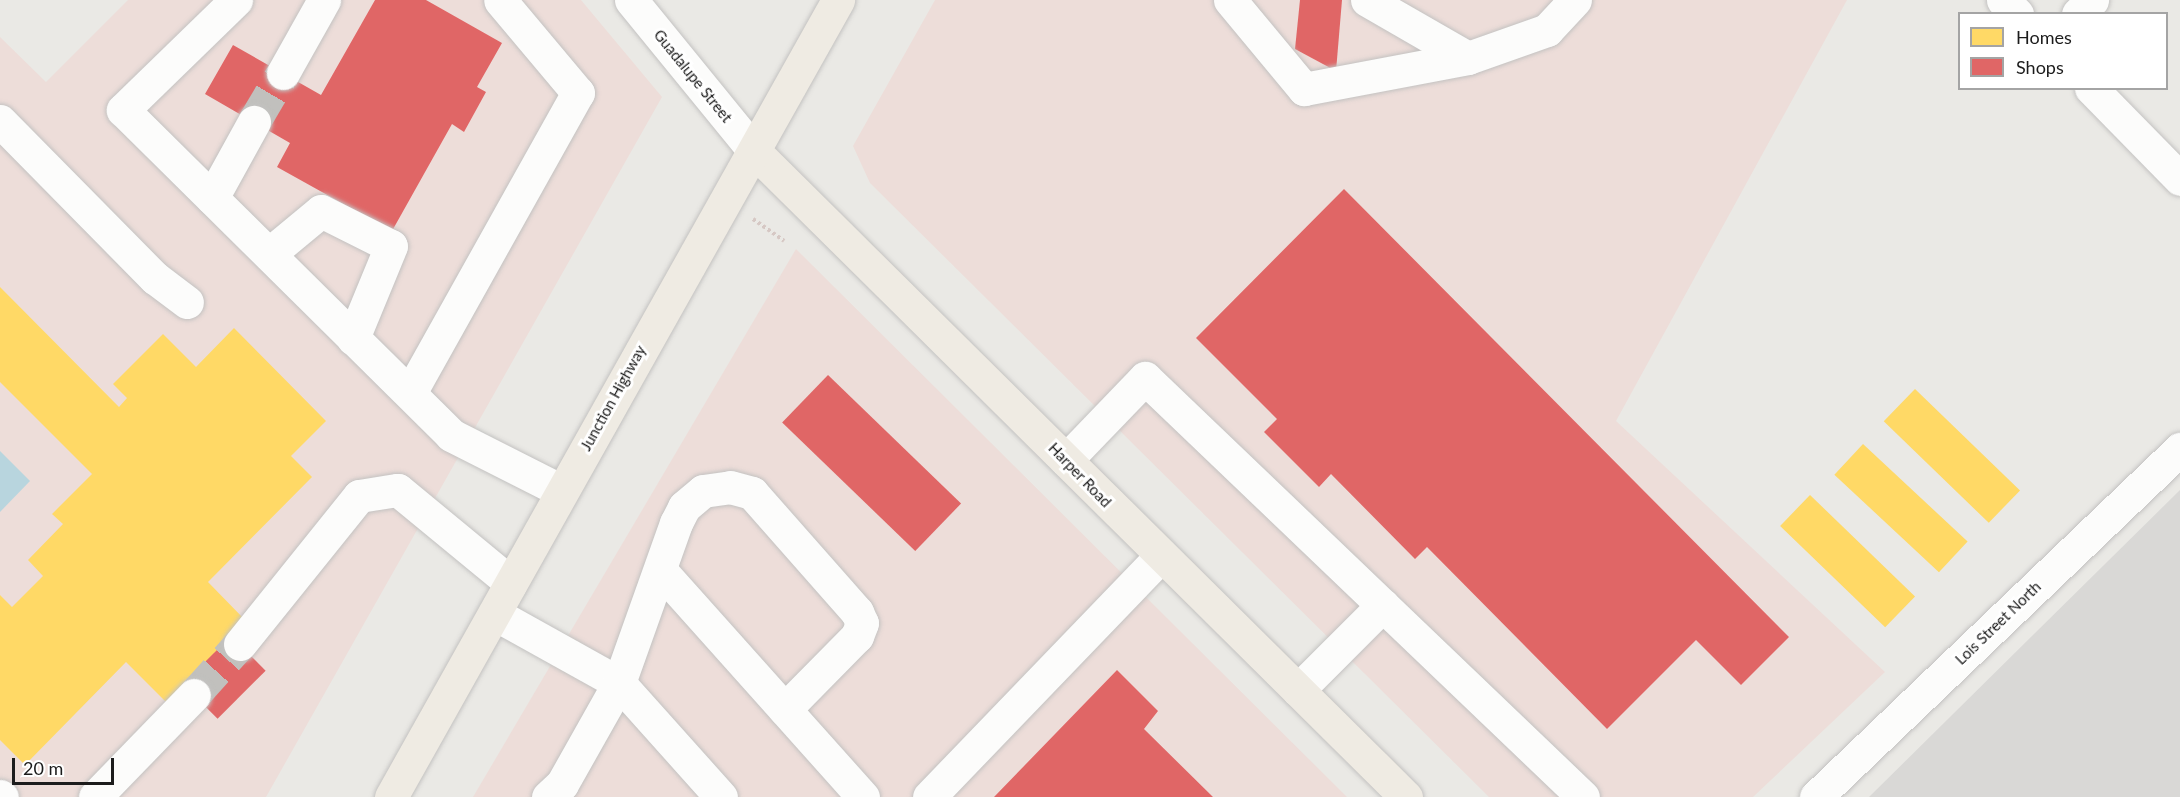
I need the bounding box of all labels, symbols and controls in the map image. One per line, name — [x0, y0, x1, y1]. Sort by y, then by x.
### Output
legend — [1958, 12, 2168, 90]
street label: Guadalupe Street — [650, 26, 736, 126]
text: Homes — [2016, 26, 2072, 48]
text: Shops — [2016, 56, 2064, 78]
street label: Junction Highway — [577, 342, 649, 454]
street label: Harper Road — [1045, 439, 1115, 511]
street label: Lois Street North — [1952, 578, 2044, 668]
scale bar — [15, 746, 117, 784]
text: 20 m — [23, 757, 63, 779]

